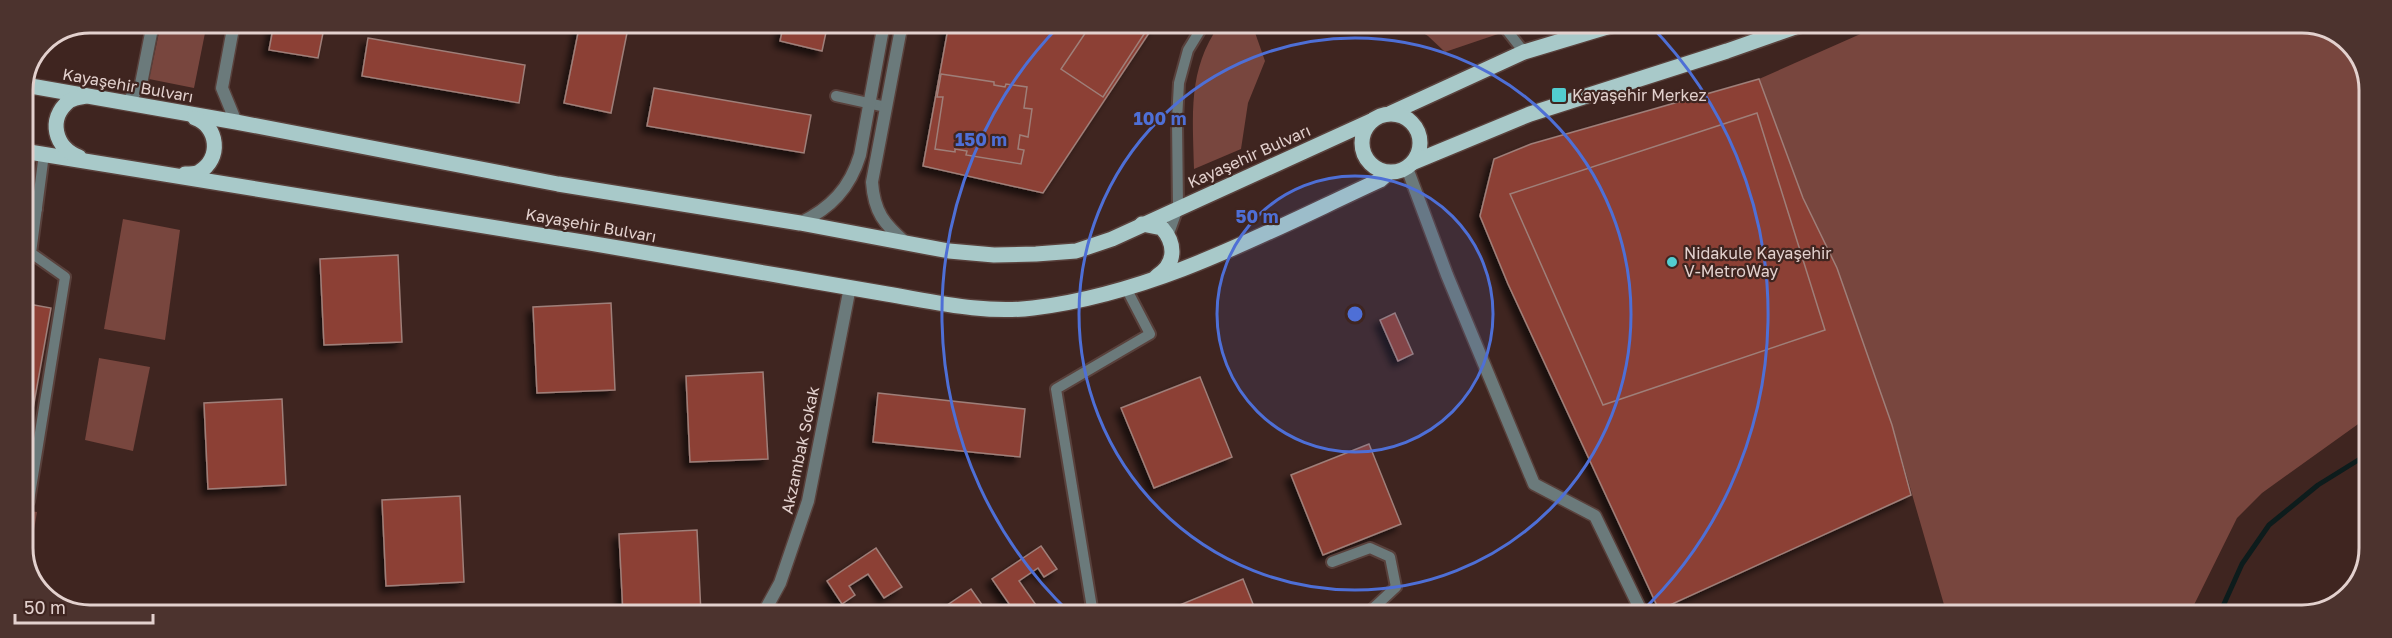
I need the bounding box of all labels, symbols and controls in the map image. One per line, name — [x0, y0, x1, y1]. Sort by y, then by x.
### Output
street label: Kayaşehir Bulvarı — [61, 64, 195, 106]
place label: Kayaşehir Merkez — [1572, 85, 1707, 105]
marker: Kayaşehir Merkez — [1550, 86, 1568, 104]
text: 100 m — [1134, 107, 1186, 129]
street label: Kayaşehir Bulvarı — [1184, 120, 1314, 192]
text: 150 m — [955, 128, 1007, 150]
street label: Kayaşehir Bulvarı — [524, 204, 658, 246]
text: 50 m — [1236, 205, 1278, 227]
place label: Nidakule Kayaşehir V-MetroWay — [1684, 243, 1832, 281]
marker: Nidakule Kayaşehir V-MetroWay — [1665, 255, 1679, 269]
centre of rings — [1345, 304, 1365, 324]
street label: Akzambak Sokak — [777, 384, 823, 516]
scale bar — [15, 587, 153, 625]
text: 50 m — [24, 596, 66, 618]

